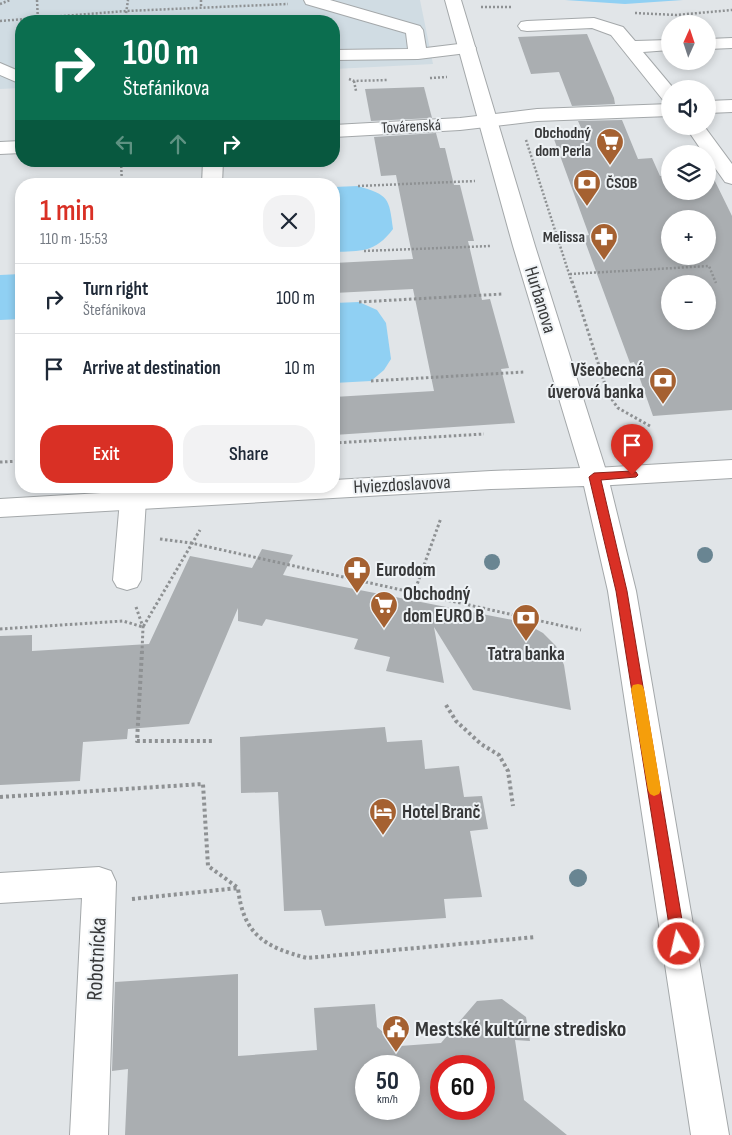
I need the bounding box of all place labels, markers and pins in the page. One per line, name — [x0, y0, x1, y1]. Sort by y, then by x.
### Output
place label: Obchodný dom Perla — [534, 124, 591, 161]
supermarket icon: Obchodný dom Perla — [595, 127, 625, 166]
bank icon: ČSOB — [572, 168, 602, 207]
place label: ČSOB — [606, 174, 638, 193]
pharmacy icon: Melissa — [589, 222, 619, 261]
place label: Melissa — [543, 228, 585, 247]
place label: Všeobecná úverová banka — [547, 359, 644, 404]
bank icon: Všeobecná úverová banka — [648, 366, 678, 405]
pin — [611, 424, 653, 475]
pharmacy icon: Eurodom — [342, 555, 372, 594]
place label: Eurodom — [376, 559, 436, 582]
place label: Obchodný dom EURO B — [403, 583, 484, 628]
supermarket icon: Obchodný dom EURO B — [369, 590, 399, 629]
bank icon: Tatra banka — [511, 603, 541, 642]
place label: Tatra banka — [487, 643, 565, 666]
hotel icon: Hotel Branč — [368, 797, 398, 836]
place label: Hotel Branč — [402, 801, 480, 824]
public building icon: Mestské kultúrne stredisko — [381, 1014, 411, 1053]
place label: Mestské kultúrne stredisko — [415, 1016, 626, 1043]

